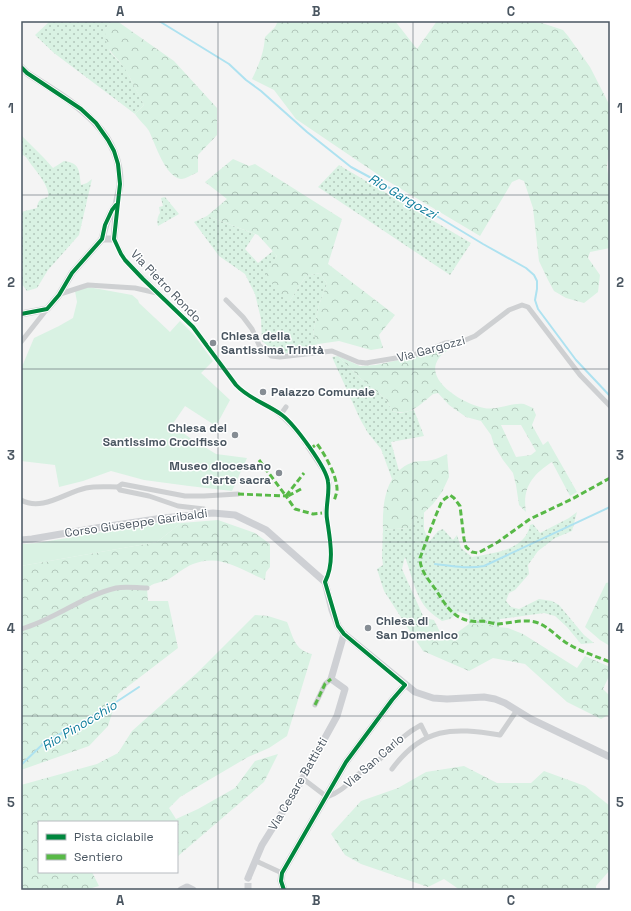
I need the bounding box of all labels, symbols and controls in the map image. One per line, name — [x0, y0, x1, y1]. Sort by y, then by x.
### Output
text: A — [116, 3, 125, 20]
text: B — [312, 3, 321, 20]
text: C — [507, 3, 515, 20]
text: 1 — [8, 100, 14, 117]
text: 1 — [617, 100, 623, 117]
water label: Rio Gargozzi — [365, 170, 442, 224]
street label: Via Pietro Rondo — [127, 246, 205, 326]
text: 2 — [7, 274, 15, 291]
text: 2 — [616, 274, 624, 291]
place label: Chiesa della Santissima Trinità — [221, 328, 324, 358]
street label: Via Gargozzi — [395, 332, 467, 366]
marker: Chiesa della Santissima Trinità — [208, 338, 218, 348]
place label: Palazzo Comunale — [271, 384, 375, 400]
marker: Palazzo Comunale — [258, 387, 268, 397]
place label: Chiesa del Santissimo Crocifisso — [103, 420, 227, 450]
marker: Chiesa del Santissimo Crocifisso — [230, 430, 240, 440]
text: 3 — [7, 447, 15, 464]
text: 3 — [616, 447, 624, 464]
place label: Museo diocesano d'arte sacra — [169, 458, 271, 488]
marker: Museo diocesano d'arte sacra — [274, 468, 284, 478]
street label: Corso Giuseppe Garibaldi — [64, 505, 209, 541]
place label: Chiesa di San Domenico — [376, 613, 458, 643]
text: 4 — [7, 620, 15, 637]
text: 4 — [616, 620, 624, 637]
marker: Chiesa di San Domenico — [363, 623, 373, 633]
water label: Rio Pinocchio — [39, 696, 121, 754]
street label: Via San Carlo — [341, 731, 407, 791]
street label: Via Cesare Battisti — [265, 735, 331, 833]
text: 5 — [7, 794, 15, 811]
text: 5 — [616, 794, 624, 811]
legend — [38, 821, 178, 873]
text: Pista ciclabile — [74, 829, 154, 845]
text: Sentiero — [74, 849, 123, 865]
text: A — [116, 892, 125, 909]
text: B — [312, 892, 321, 909]
text: C — [507, 892, 515, 909]

